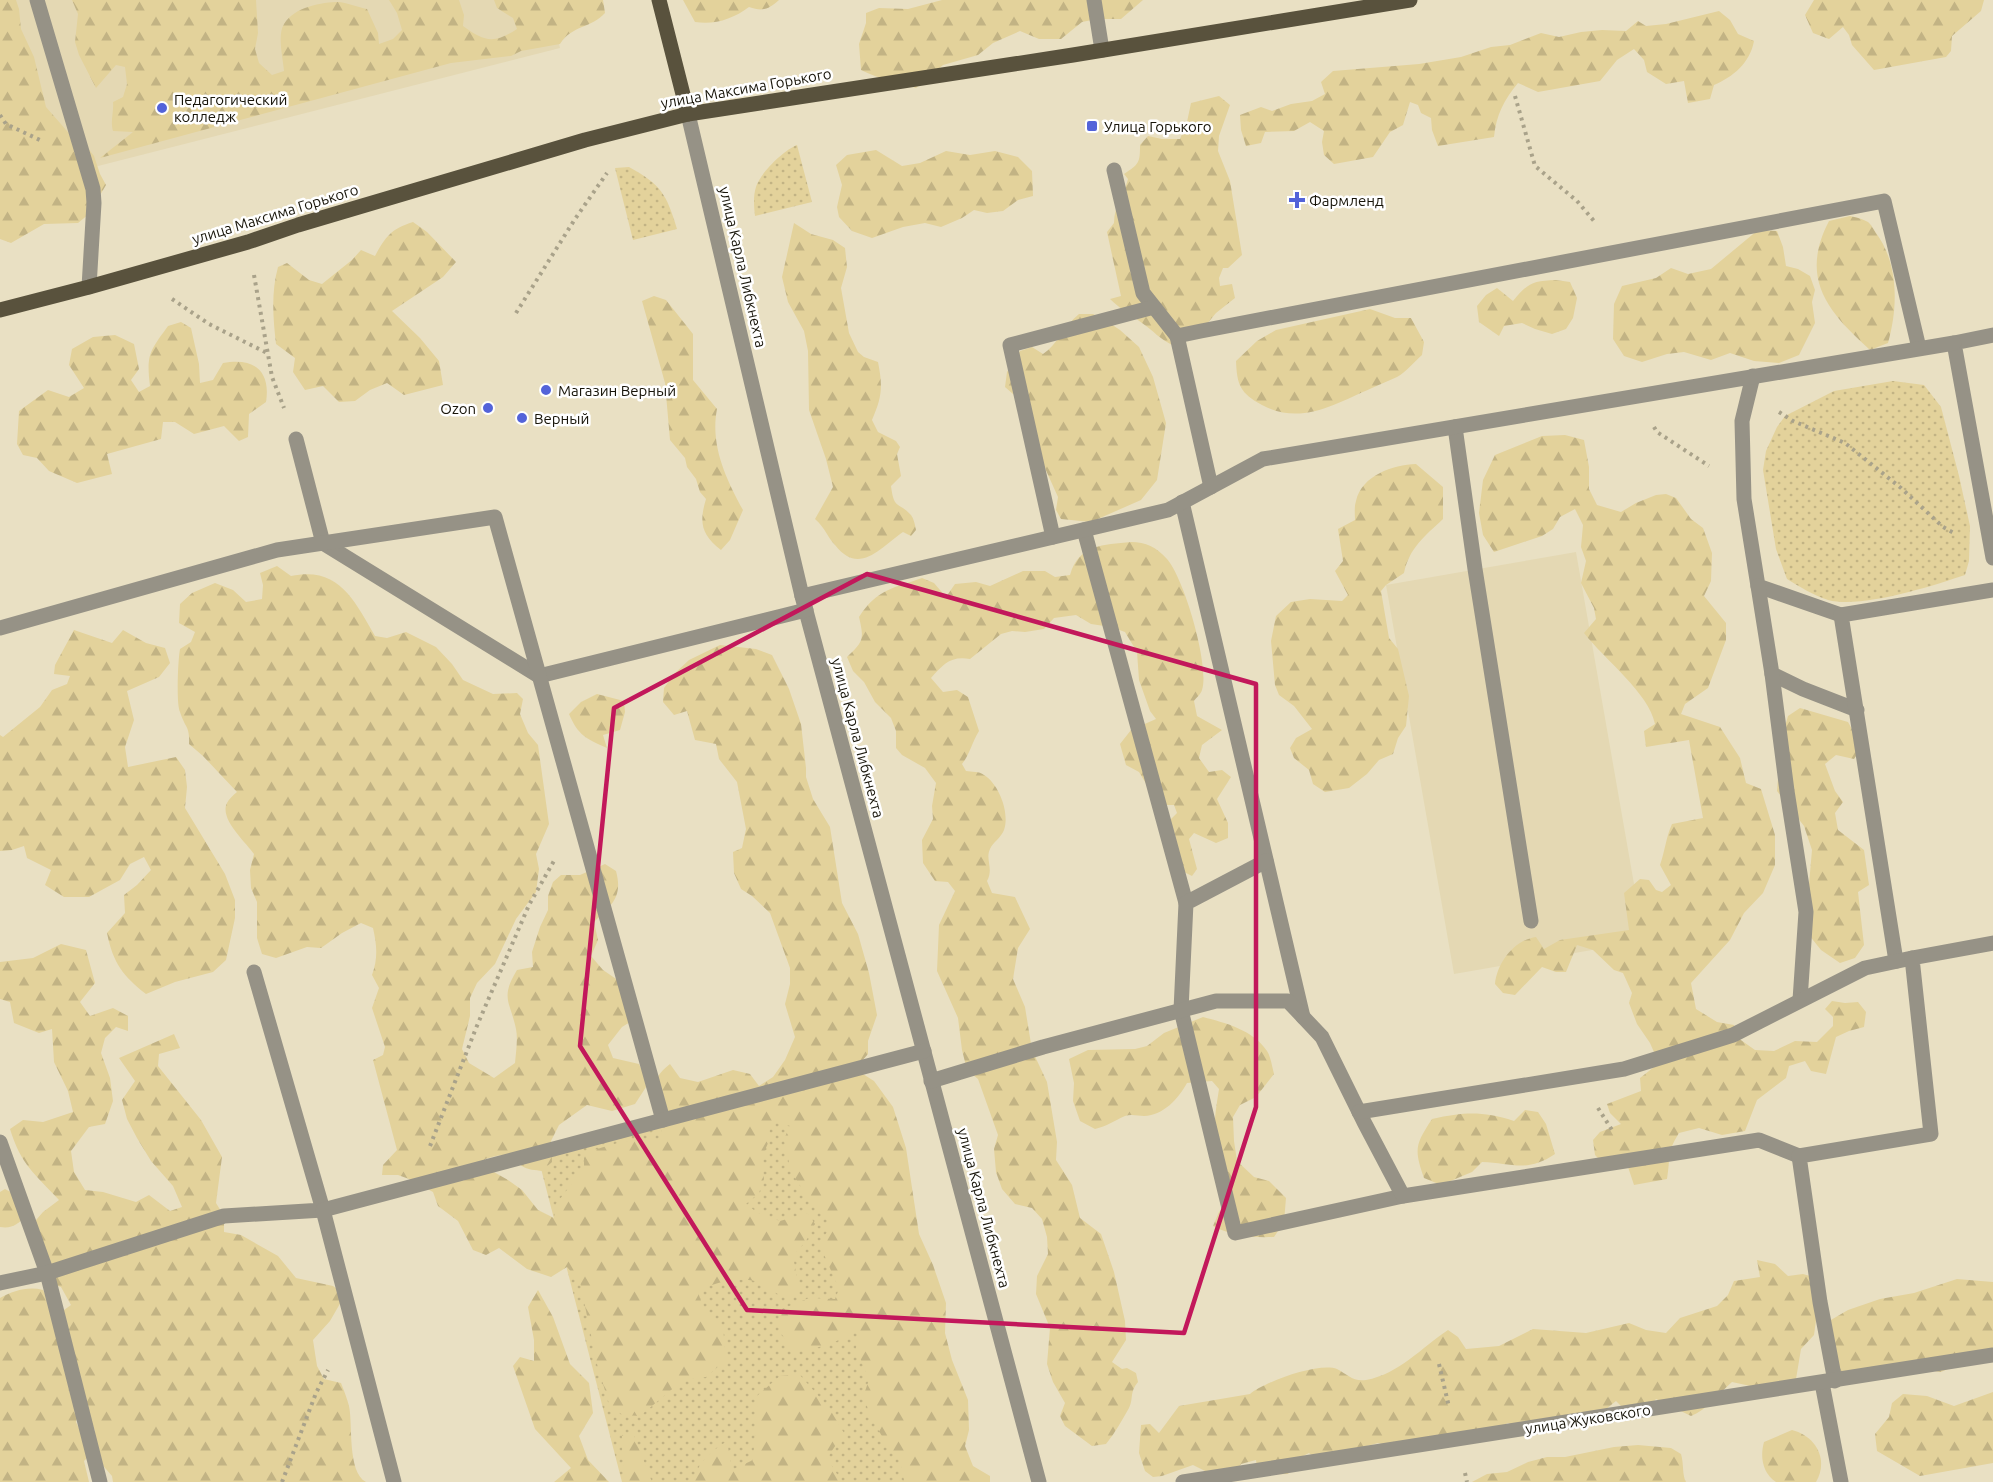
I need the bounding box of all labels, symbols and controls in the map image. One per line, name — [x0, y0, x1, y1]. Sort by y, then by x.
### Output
street label: улица Максима Горького — [659, 65, 833, 111]
place label: Педагогический колледж — [174, 91, 287, 125]
marker: Педагогический колледж — [155, 101, 169, 115]
place label: Улица Горького — [1104, 118, 1211, 135]
marker: Улица Горького — [1085, 119, 1099, 133]
street label: улица Максима Горького — [190, 181, 360, 247]
street label: улица Карла Либкнехта — [716, 185, 770, 349]
place label: Фармленд — [1309, 192, 1384, 209]
marker: Фармленд — [1290, 193, 1304, 207]
place label: Магазин Верный — [558, 382, 676, 399]
marker: Магазин Верный — [539, 383, 553, 397]
place label: Ozon — [440, 400, 476, 417]
marker: Ozon — [481, 401, 495, 415]
place label: Верный — [534, 410, 589, 427]
marker: Верный — [515, 411, 529, 425]
street label: улица Карла Либкнехта — [828, 656, 888, 820]
street label: улица Карла Либкнехта — [954, 1126, 1014, 1290]
street label: улица Жуковского — [1524, 1401, 1652, 1437]

